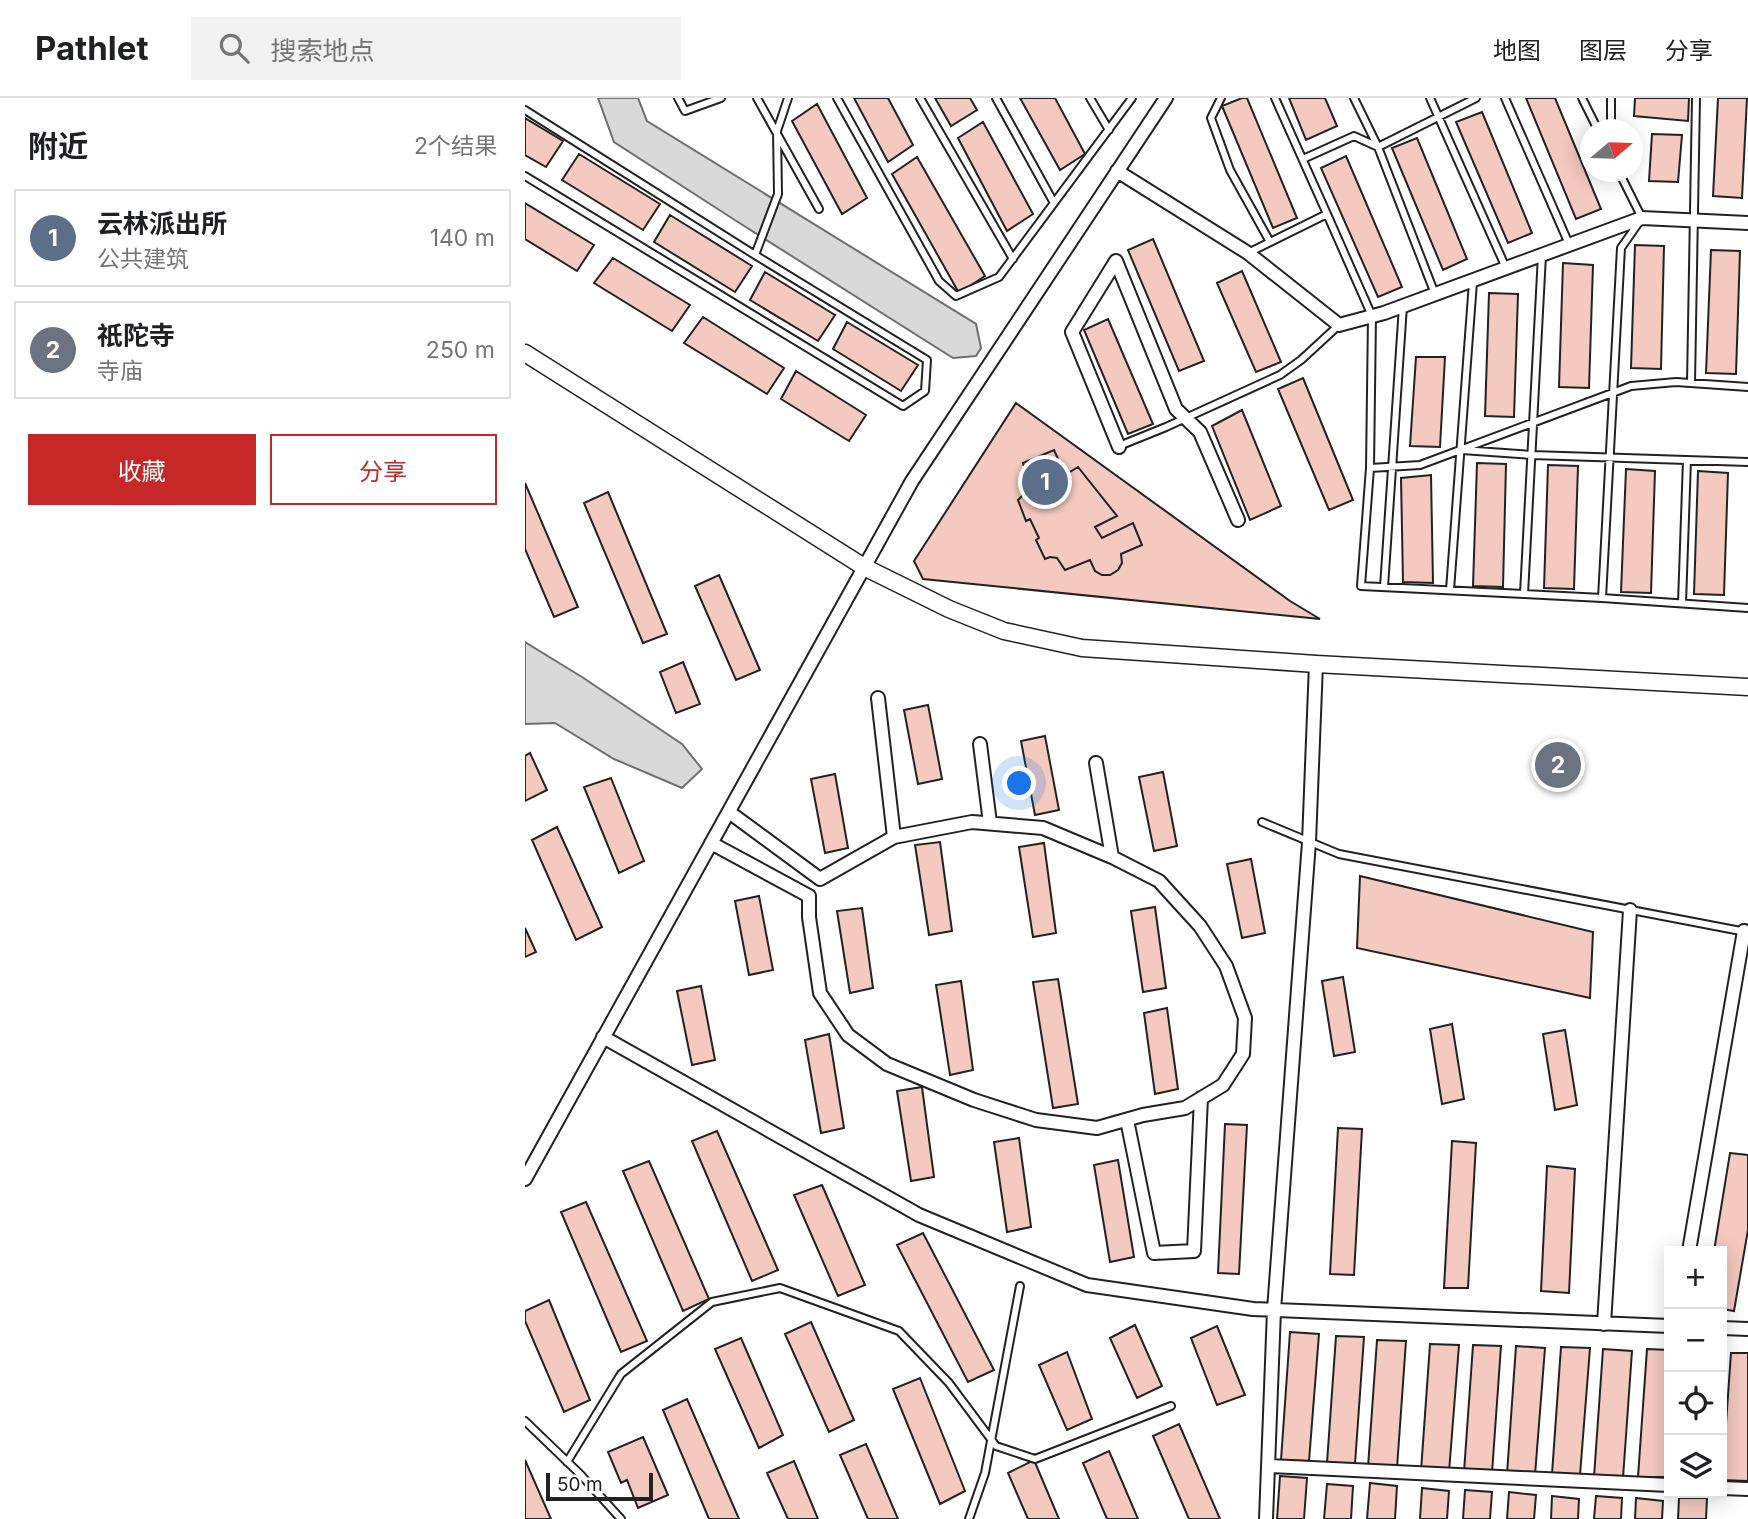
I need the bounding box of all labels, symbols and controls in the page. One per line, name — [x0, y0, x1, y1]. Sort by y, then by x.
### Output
search box — [191, 17, 681, 80]
text: Pathlet — [35, 28, 149, 68]
icon: search — [215, 29, 253, 67]
text: 搜索地点 — [271, 35, 375, 66]
text: 地图 — [1493, 36, 1541, 65]
text: 图层 — [1579, 36, 1627, 65]
text: 分享 — [1665, 36, 1713, 65]
north arrow — [1580, 119, 1643, 182]
text: 附近 — [28, 128, 88, 164]
text: 2个结果 — [414, 132, 497, 160]
text: 云林派出所 — [97, 208, 227, 239]
text: 1 — [48, 224, 58, 252]
text: 140 m — [430, 224, 495, 252]
text: 公共建筑 — [97, 245, 189, 273]
text: 祇陀寺 — [97, 320, 175, 351]
text: 2 — [46, 336, 60, 364]
text: 250 m — [426, 336, 495, 364]
text: 寺庙 — [97, 357, 143, 385]
button: 收藏 — [28, 434, 256, 505]
button: 分享 — [270, 434, 497, 505]
pin: 1 — [1022, 456, 1068, 508]
pin: 2 — [1535, 739, 1581, 791]
your location — [1002, 766, 1036, 800]
map controls — [1664, 1246, 1727, 1498]
button: + — [1664, 1246, 1727, 1309]
button: − — [1664, 1309, 1727, 1372]
button: locate — [1664, 1372, 1727, 1435]
button: layers — [1664, 1435, 1727, 1498]
scale bar — [546, 1470, 653, 1502]
text: 50 m — [557, 1473, 603, 1496]

